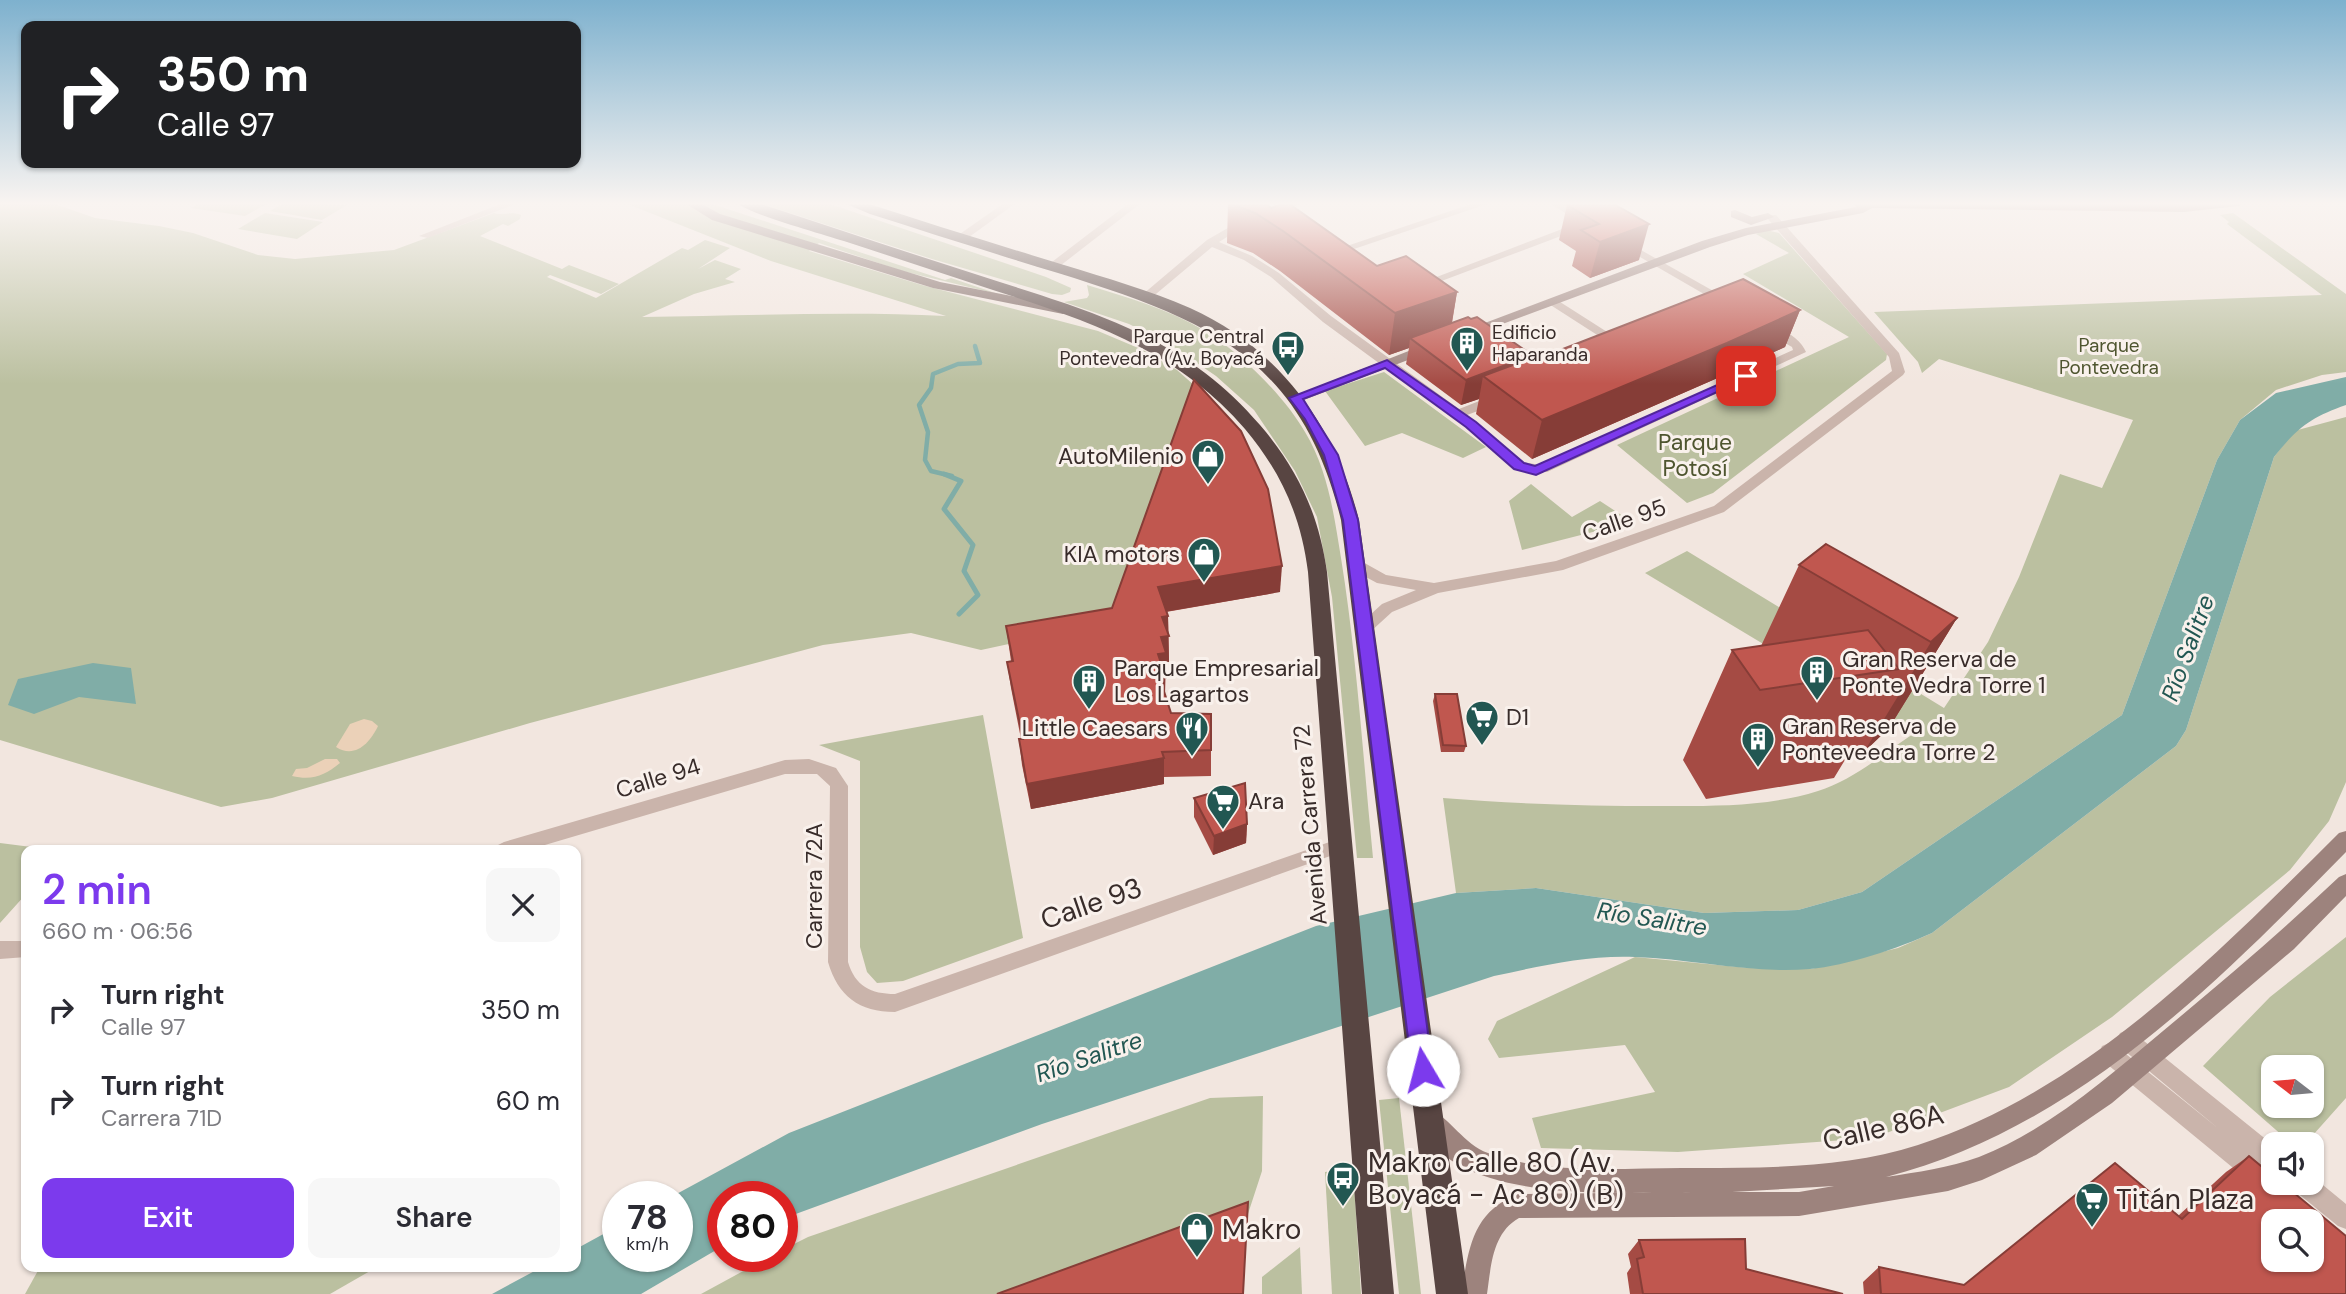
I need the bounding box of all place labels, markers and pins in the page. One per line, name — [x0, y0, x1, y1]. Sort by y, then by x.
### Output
place label: Edificio Haparanda — [1492, 320, 1588, 367]
place label: Parque Central Pontevedra (Av. Boyacá — [1059, 324, 1264, 371]
building icon: Edificio Haparanda — [1448, 324, 1486, 373]
bus stop icon: Parque Central Pontevedra (Av. Boyacá — [1269, 328, 1307, 377]
pin — [1716, 346, 1776, 406]
shop icon: AutoMilenio — [1189, 437, 1227, 486]
place label: AutoMilenio — [1058, 441, 1184, 471]
shop icon: KIA motors — [1185, 535, 1223, 584]
place label: KIA motors — [1064, 539, 1180, 569]
place label: Gran Reserva de Ponte Vedra Torre 1 — [1842, 644, 2045, 700]
place label: Parque Empresarial Los Lagartos — [1114, 653, 1319, 709]
building icon: Gran Reserva de Ponte Vedra Torre 1 — [1798, 653, 1836, 702]
building icon: Parque Empresarial Los Lagartos — [1070, 662, 1108, 711]
supermarket icon: D1 — [1463, 698, 1501, 747]
place label: D1 — [1506, 702, 1529, 732]
restaurant icon: Little Caesars — [1173, 709, 1211, 758]
place label: Gran Reserva de Ponteveedra Torre 2 — [1782, 711, 1996, 767]
place label: Little Caesars — [1022, 713, 1168, 743]
building icon: Gran Reserva de Ponteveedra Torre 2 — [1739, 720, 1777, 769]
supermarket icon: Ara — [1204, 782, 1242, 831]
place label: Ara — [1248, 786, 1284, 816]
place label: Makro Calle 80 (Av. Boyacá - Ac 80) (B) — [1368, 1144, 1624, 1213]
bus stop icon: Makro Calle 80 (Av. Boyacá - Ac 80) (B) — [1324, 1159, 1362, 1208]
supermarket icon: Titán Plaza — [2073, 1180, 2111, 1229]
place label: Titán Plaza — [2116, 1181, 2254, 1218]
shop icon: Makro — [1178, 1210, 1216, 1259]
place label: Makro — [1222, 1211, 1301, 1248]

